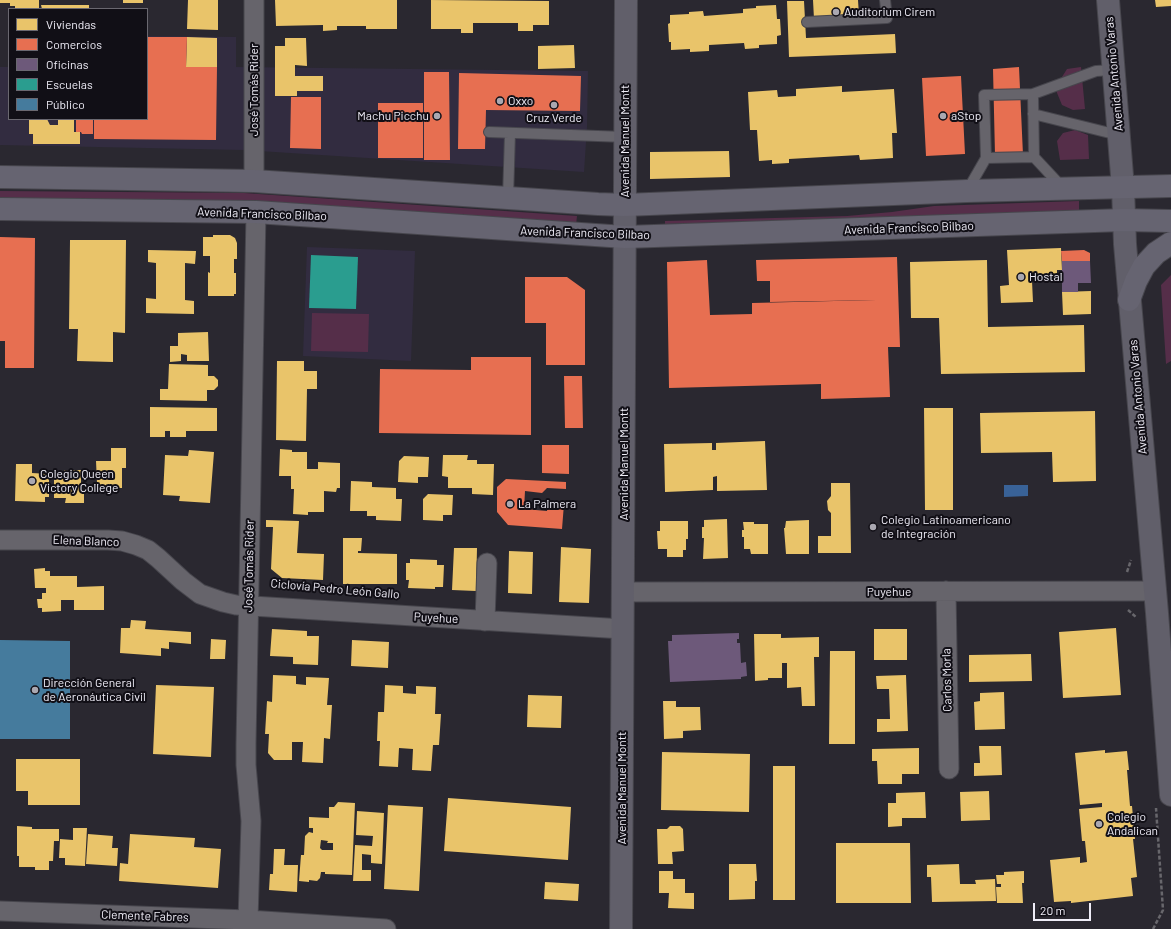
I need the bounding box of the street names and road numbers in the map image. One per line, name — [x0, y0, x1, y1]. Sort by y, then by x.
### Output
street label: Avenida Antonio Varas — [1102, 16, 1126, 132]
street label: José Tomás Rider — [247, 44, 261, 136]
street label: Avenida Manuel Montt — [618, 85, 632, 197]
street label: Avenida Francisco Bilbao — [197, 205, 327, 223]
street label: Avenida Francisco Bilbao — [844, 219, 974, 237]
street label: Avenida Francisco Bilbao — [520, 224, 650, 242]
street label: Avenida Antonio Varas — [1126, 339, 1150, 455]
street label: Avenida Manuel Montt — [617, 408, 631, 520]
street label: José Tomás Rider — [241, 520, 257, 612]
street label: Elena Blanco — [52, 533, 120, 549]
street label: Ciclovía Pedro León Gallo — [270, 576, 400, 602]
street label: Puyehue — [867, 585, 911, 599]
street label: Puyehue — [413, 610, 459, 626]
street label: Carlos Morla — [939, 648, 955, 712]
street label: Avenida Manuel Montt — [615, 732, 629, 844]
street label: Clemente Fabres — [101, 907, 189, 925]

